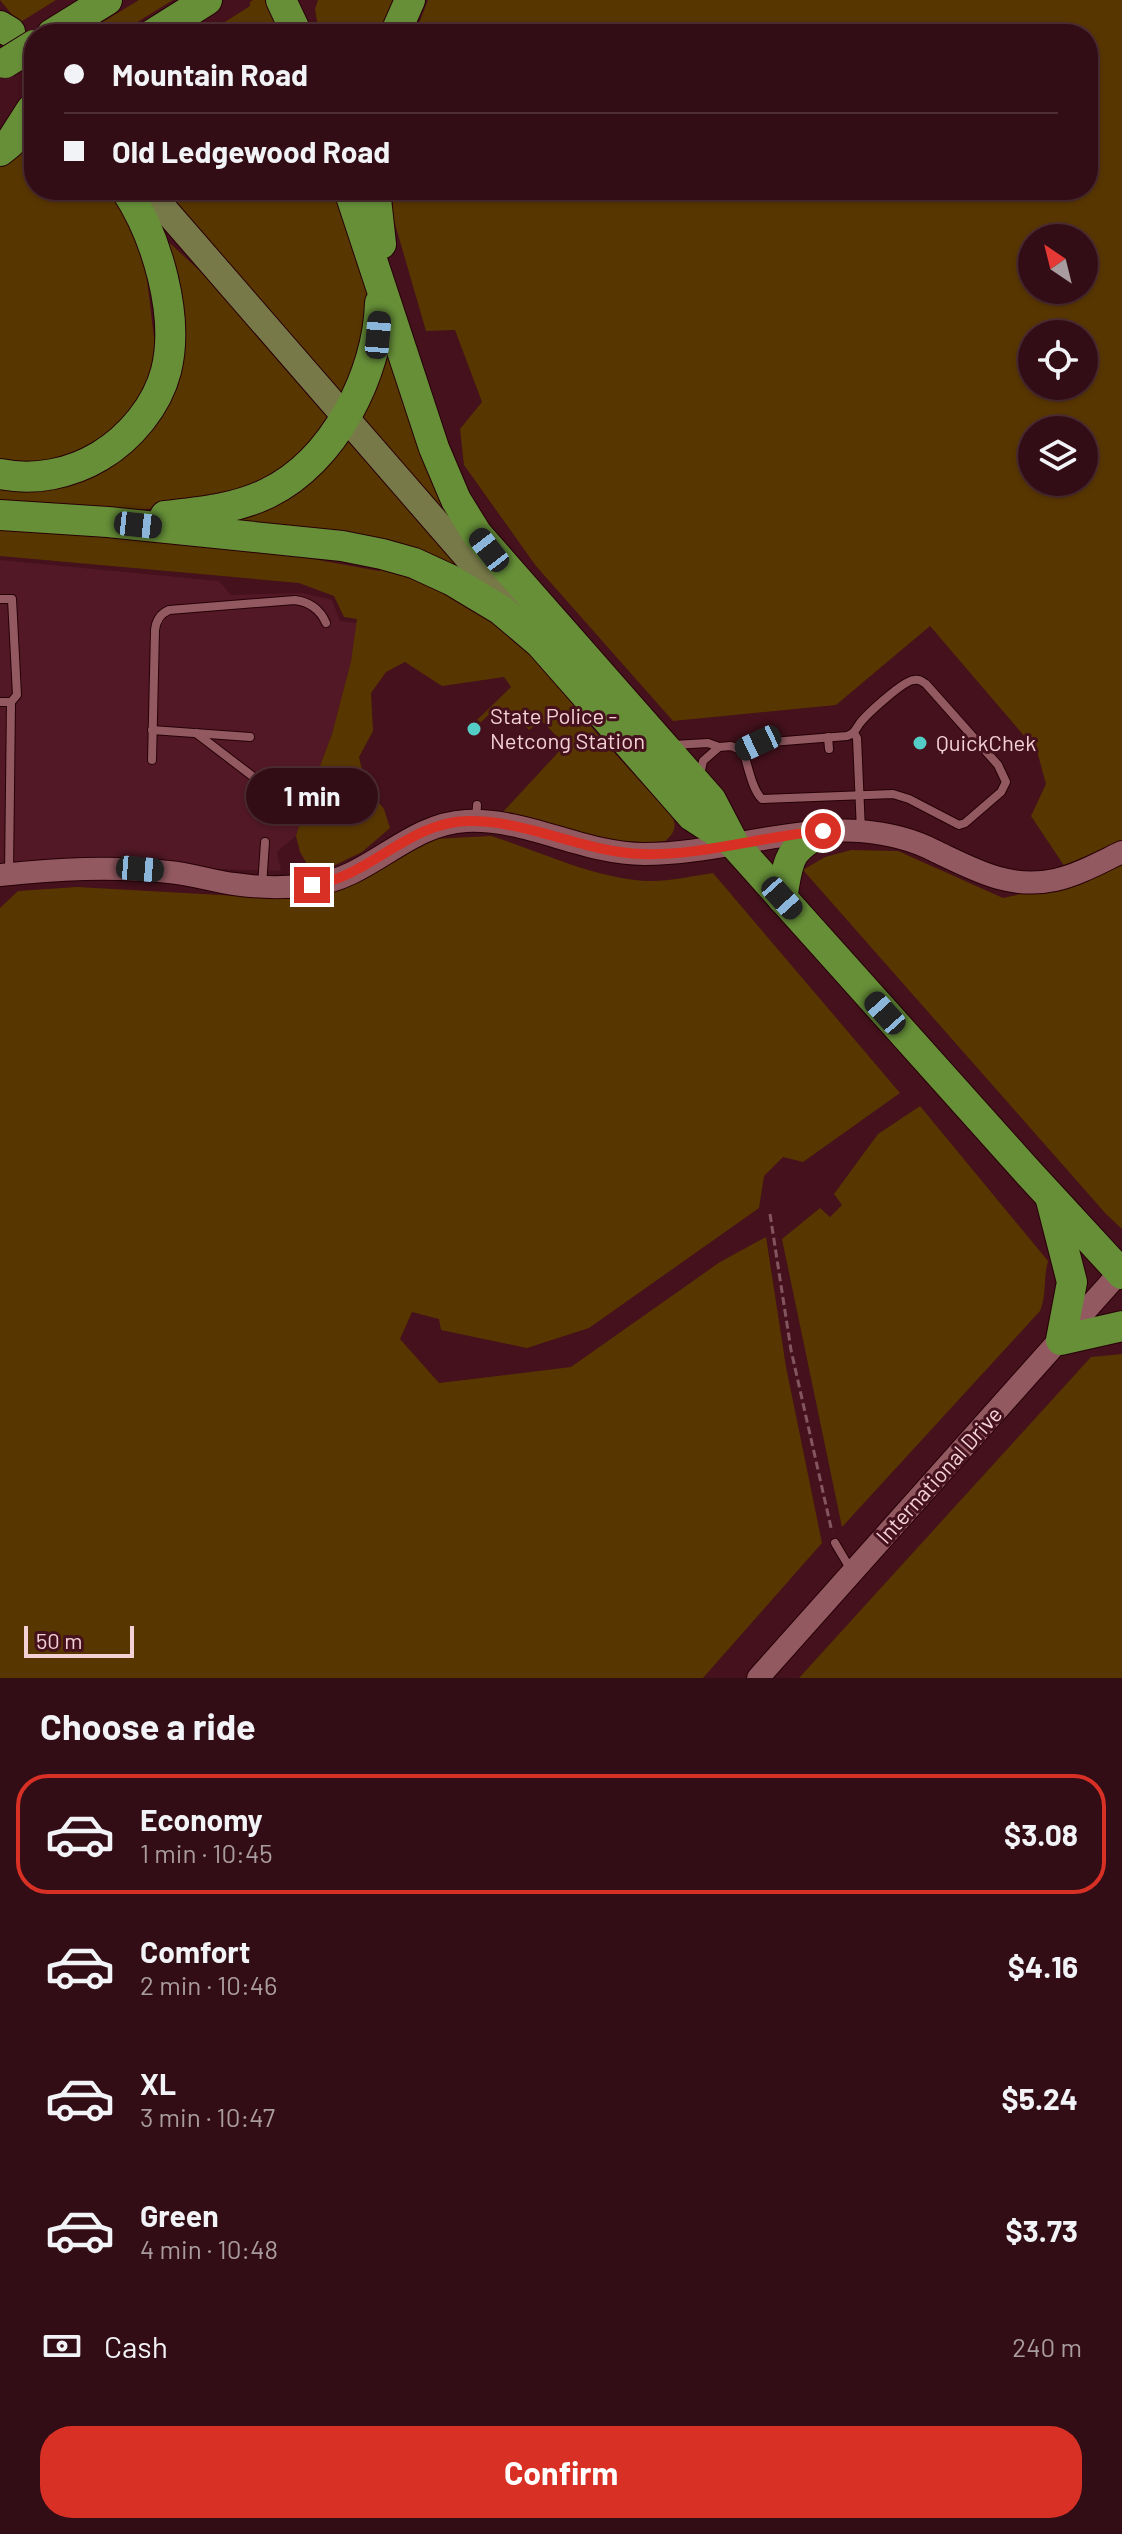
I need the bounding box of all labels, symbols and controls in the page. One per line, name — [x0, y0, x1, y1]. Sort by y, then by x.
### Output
text: Mountain Road — [112, 56, 308, 92]
text: Old Ledgewood Road — [112, 133, 390, 169]
north arrow — [1018, 224, 1098, 304]
map controls — [1018, 224, 1098, 496]
car — [364, 310, 392, 360]
button: locate — [1018, 320, 1098, 400]
button: layers — [1018, 416, 1098, 496]
car — [113, 511, 163, 539]
car — [465, 524, 513, 576]
place label: State Police - Netcong Station — [490, 702, 645, 753]
marker: State Police - Netcong Station — [465, 720, 483, 738]
car — [731, 722, 785, 764]
place label: QuickChek — [936, 729, 1036, 755]
marker: QuickChek — [911, 734, 929, 752]
callout: 1 min — [246, 769, 378, 825]
text: 1 min — [284, 780, 340, 811]
route start — [805, 813, 841, 849]
car — [115, 855, 165, 883]
route end — [294, 867, 330, 903]
car — [757, 872, 807, 924]
car — [860, 987, 910, 1039]
street label: International Drive — [870, 1401, 1007, 1548]
scale bar — [24, 1622, 134, 1658]
text: 50 m — [36, 1627, 82, 1653]
text: Choose a ride — [40, 1704, 256, 1747]
icon: car — [44, 1798, 116, 1870]
text: Economy — [140, 1801, 263, 1837]
text: $3.08 — [1004, 1816, 1078, 1852]
text: 1 min · 10:45 — [140, 1837, 273, 1868]
icon: car — [44, 1930, 116, 2002]
text: Comfort — [140, 1933, 250, 1969]
text: $4.16 — [1008, 1948, 1078, 1984]
text: 2 min · 10:46 — [140, 1969, 277, 2000]
icon: car — [44, 2062, 116, 2134]
text: XL — [140, 2065, 176, 2101]
text: $5.24 — [1002, 2080, 1078, 2116]
text: 3 min · 10:47 — [140, 2101, 275, 2132]
icon: car — [44, 2194, 116, 2266]
text: Green — [140, 2197, 219, 2233]
text: $3.73 — [1005, 2212, 1078, 2248]
text: 4 min · 10:48 — [140, 2233, 278, 2264]
icon: cash — [40, 2324, 84, 2368]
text: Cash — [104, 2328, 168, 2364]
text: 240 m — [1012, 2331, 1082, 2362]
button: Confirm — [40, 2426, 1082, 2518]

